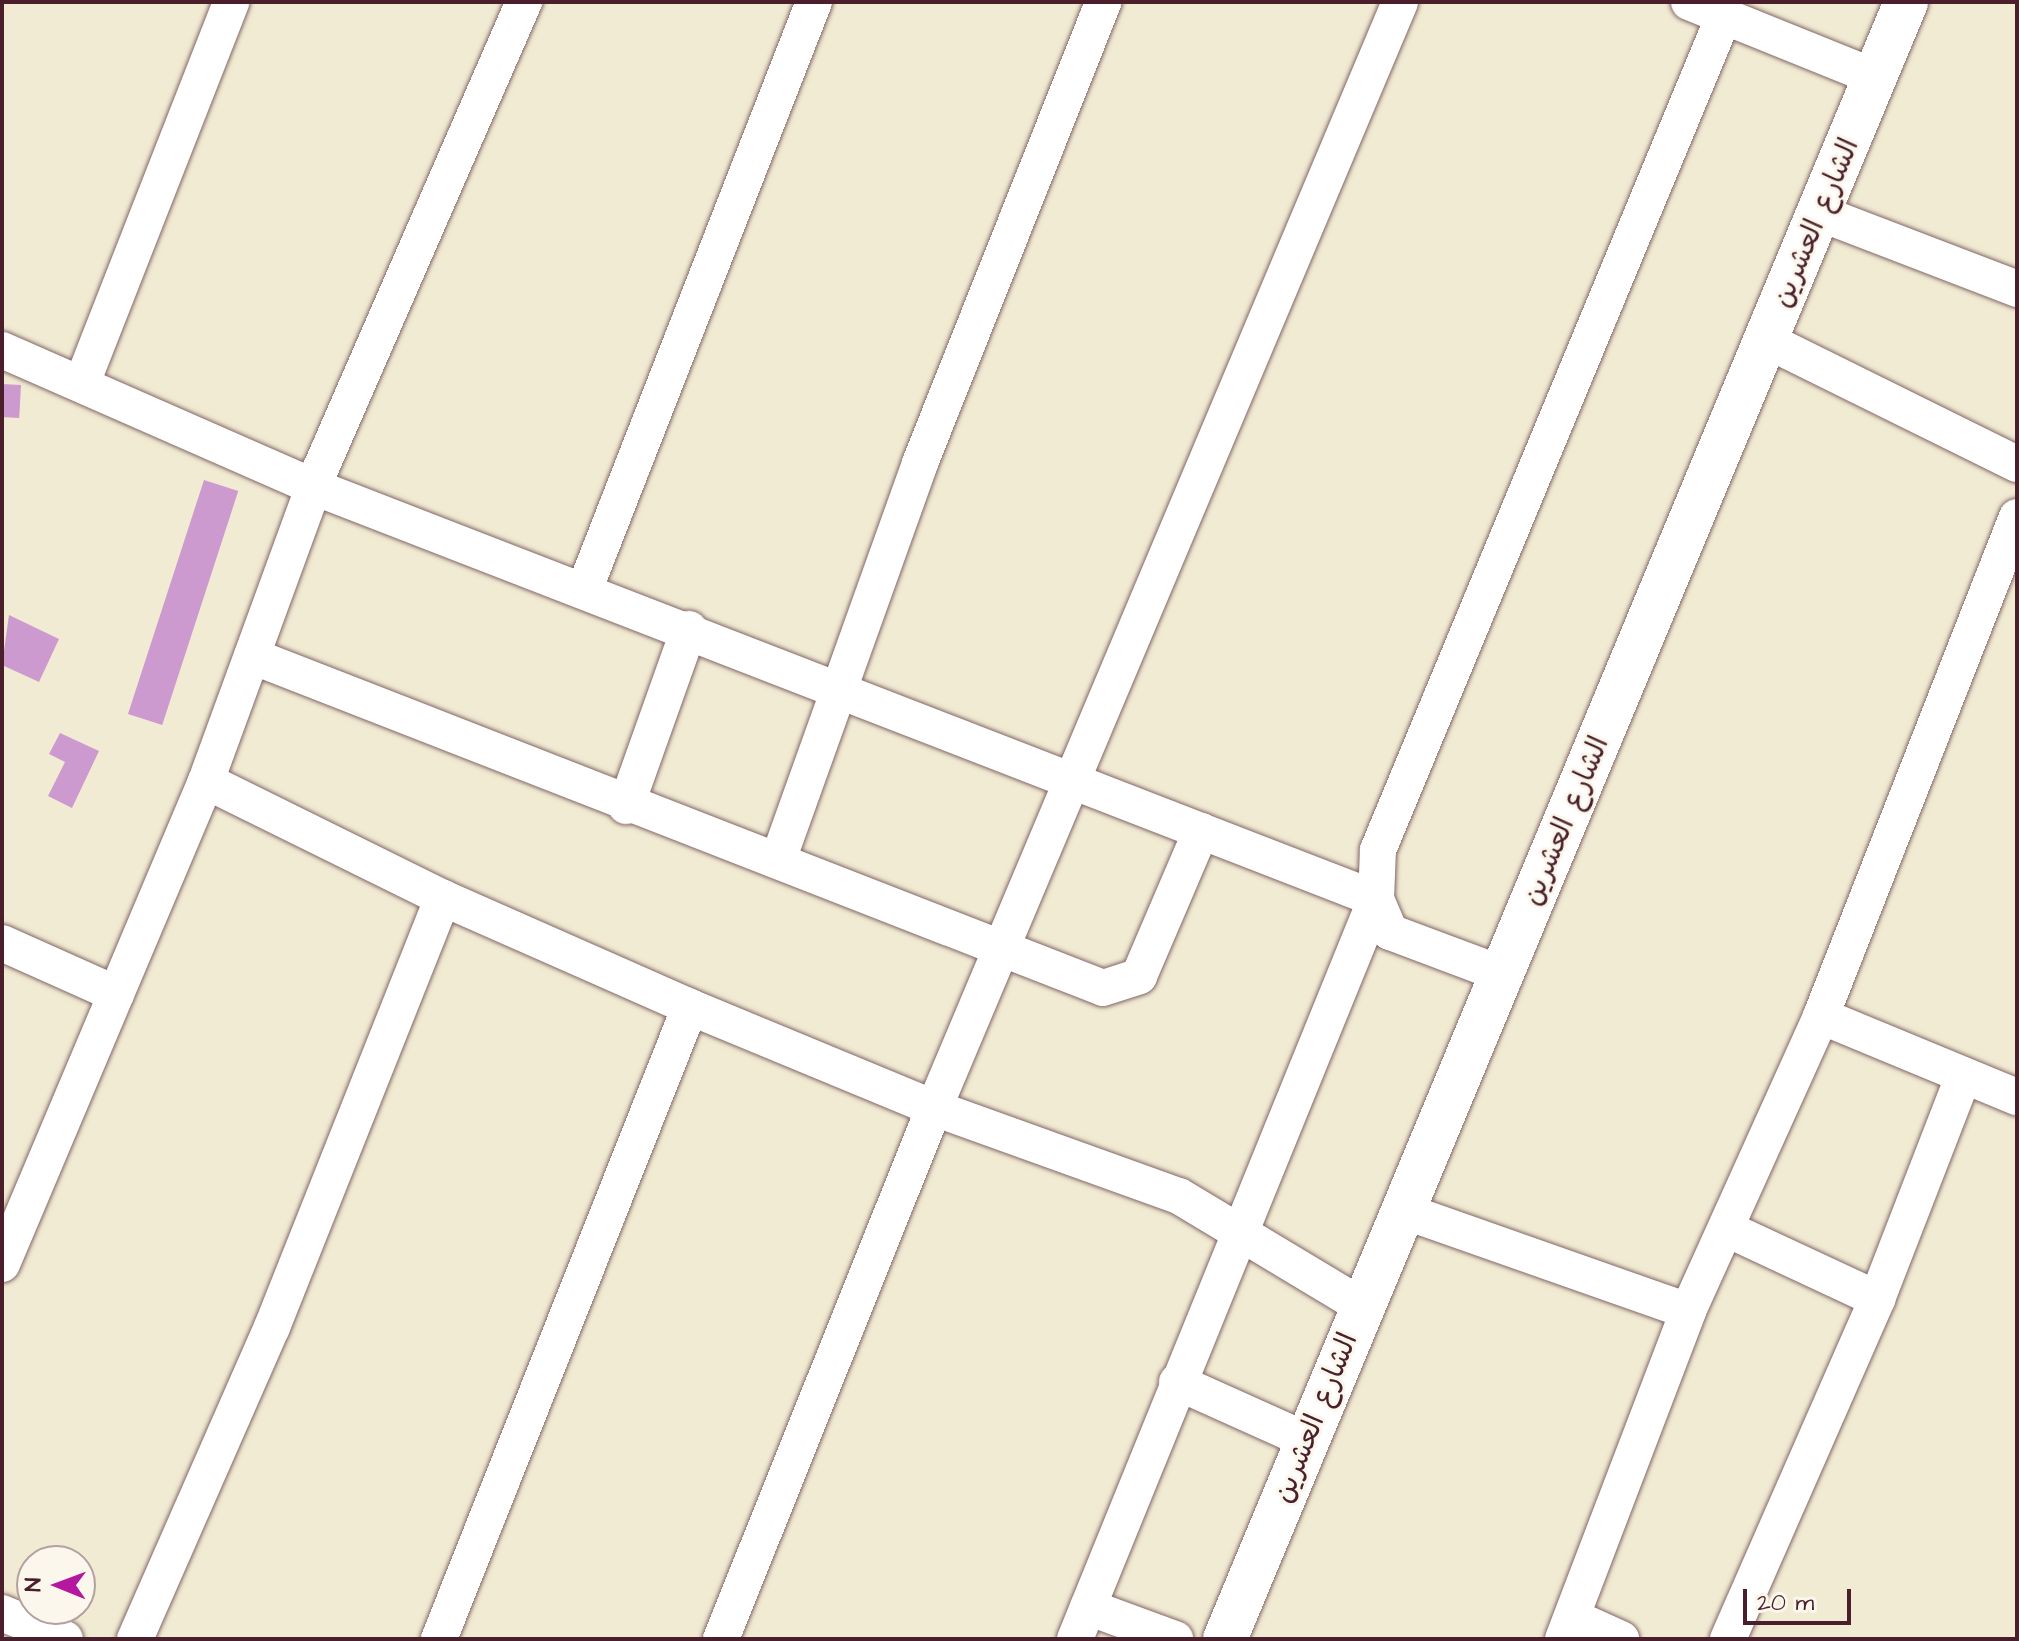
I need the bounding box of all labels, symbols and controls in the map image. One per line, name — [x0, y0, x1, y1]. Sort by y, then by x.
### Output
street label: الشارع العشرين — [1765, 134, 1867, 312]
street label: الشارع العشرين — [1515, 732, 1617, 910]
street label: الشارع العشرين — [1267, 1328, 1365, 1508]
north arrow — [16, 1545, 96, 1625]
scale bar — [1747, 1573, 1855, 1623]
text: N — [18, 1577, 49, 1592]
text: 20 m — [1757, 1586, 1814, 1620]

